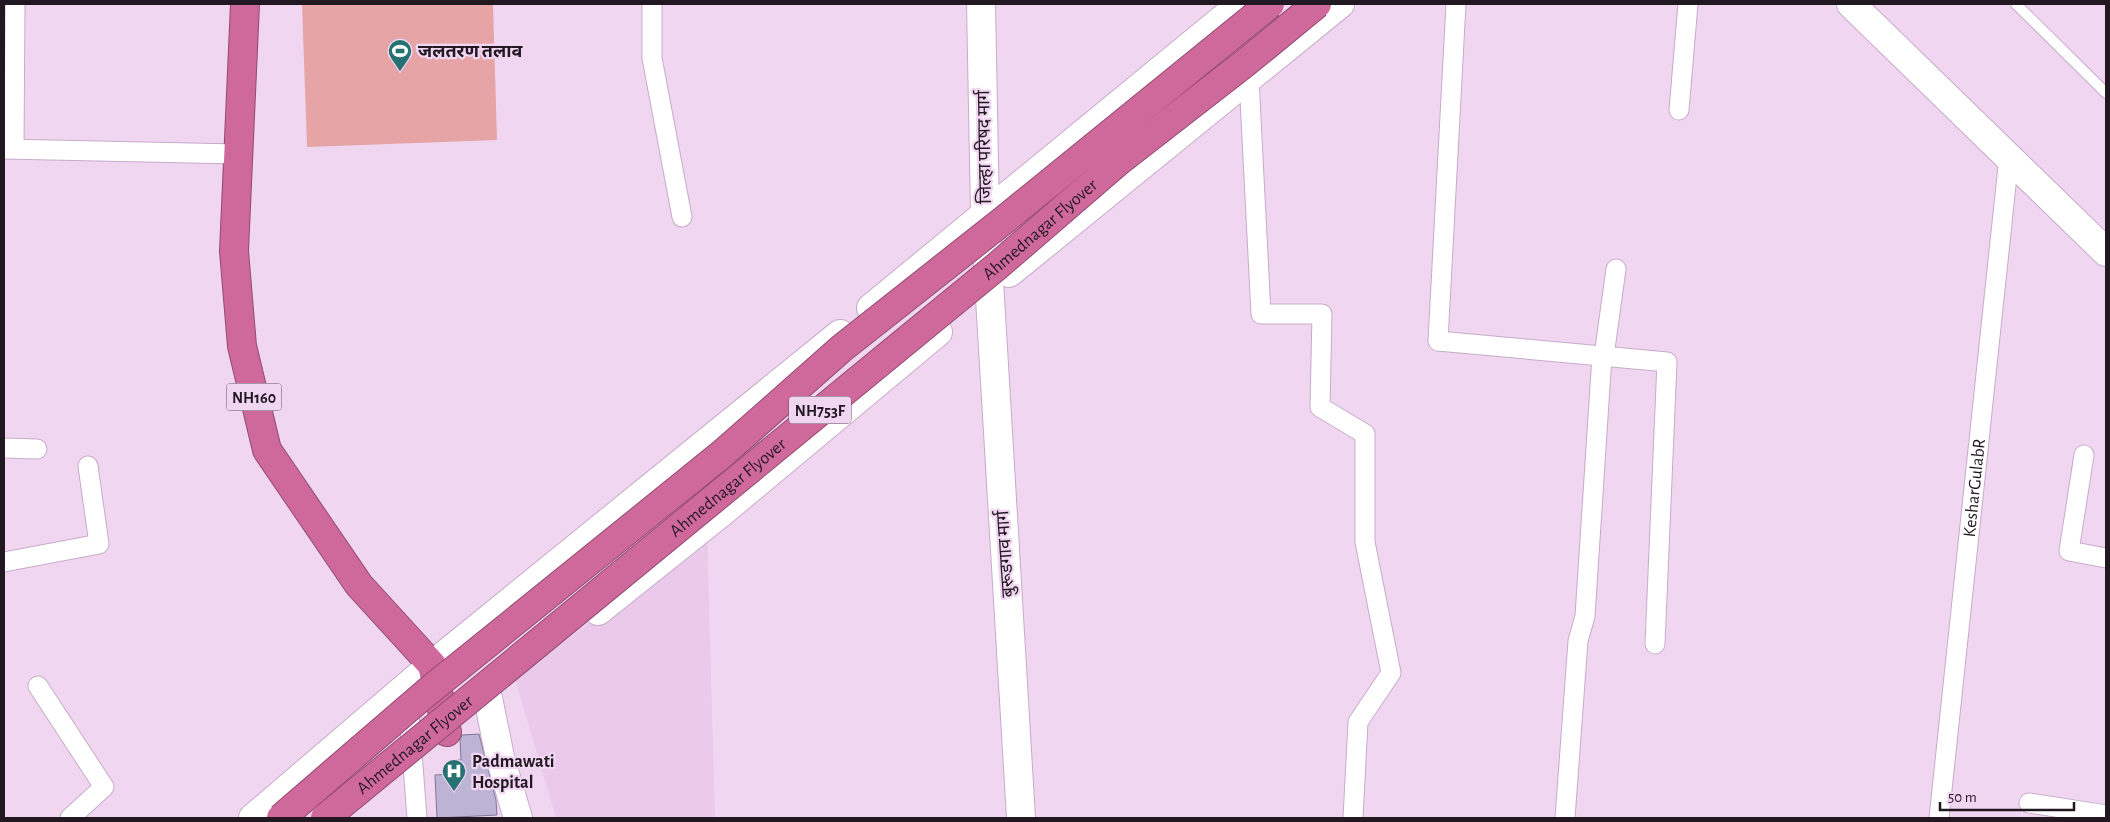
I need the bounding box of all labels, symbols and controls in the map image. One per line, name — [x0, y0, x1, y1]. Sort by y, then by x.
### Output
sports icon: जलतरण तलाव — [387, 38, 413, 72]
place label: जलतरण तलाव — [418, 43, 523, 61]
street label: जिल्हा परिषद मार्ग — [972, 89, 995, 204]
street label: Ahmednagar Flyover — [980, 176, 1101, 284]
road number: NH160 — [226, 384, 282, 411]
road number: NH753F — [789, 396, 851, 424]
street label: Ahmednagar Flyover — [667, 435, 790, 541]
street label: KesharGulabR — [1961, 438, 1989, 538]
street label: बुरूडगाव मार्ग — [991, 509, 1020, 598]
street label: Ahmednagar Flyover — [354, 692, 477, 798]
place label: Padmawati Hospital — [472, 753, 555, 792]
hospital icon: Padmawati Hospital — [441, 758, 467, 792]
scale bar — [1940, 780, 2074, 812]
text: 50 m — [1948, 790, 1977, 805]

